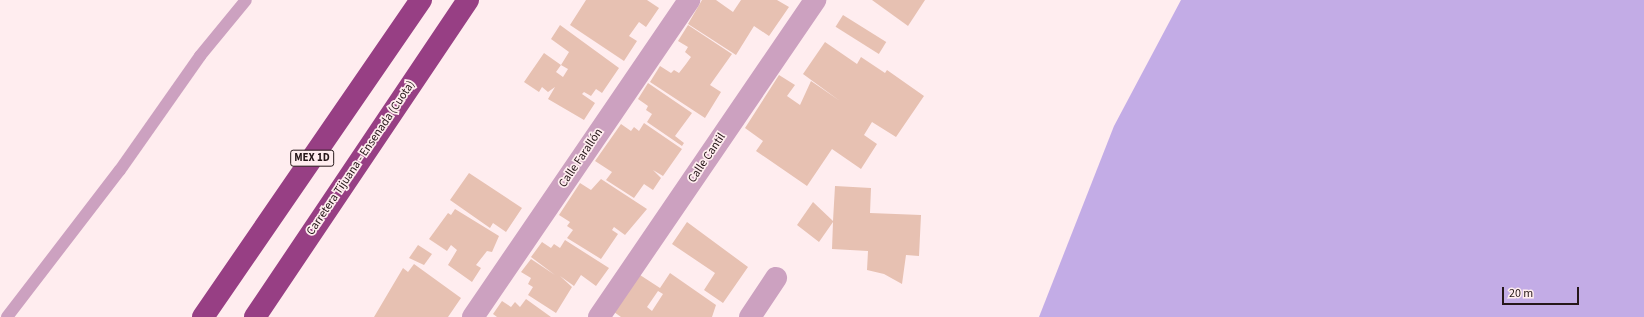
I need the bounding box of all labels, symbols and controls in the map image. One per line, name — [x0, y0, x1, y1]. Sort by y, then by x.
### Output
street label: Carretera Tijuana - Ensenada (Cuota) — [304, 78, 418, 238]
street label: Calle Farallón — [556, 126, 606, 190]
street label: Calle Cantil — [685, 130, 729, 186]
road number: MEX 1D — [290, 149, 334, 167]
scale bar — [1504, 279, 1581, 305]
text: 20 m — [1509, 285, 1533, 302]

